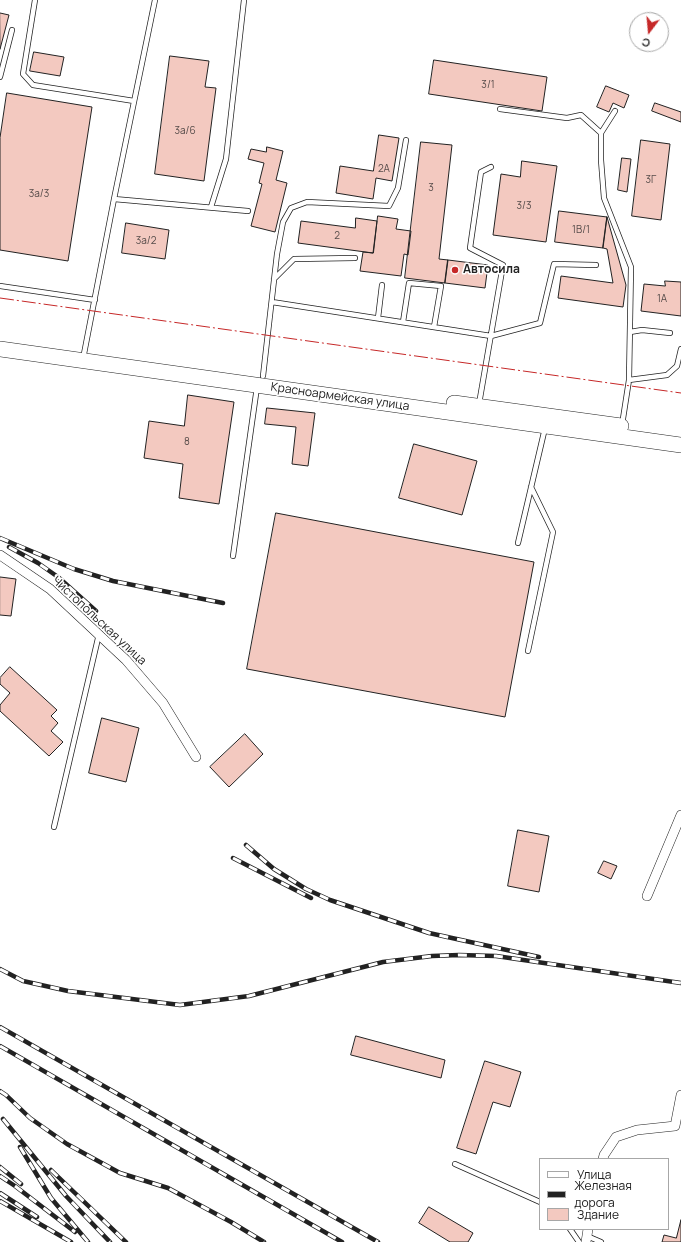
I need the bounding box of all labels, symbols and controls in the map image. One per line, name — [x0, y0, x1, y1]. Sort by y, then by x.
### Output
north arrow — [629, 12, 669, 52]
text: С — [640, 35, 652, 51]
house number: 3/1 — [481, 79, 495, 91]
house number: 3а/6 — [174, 125, 196, 137]
house number: 2А — [378, 163, 390, 175]
house number: 3Г — [646, 174, 656, 186]
house number: 3 — [428, 182, 434, 194]
house number: 3а/3 — [29, 188, 49, 200]
house number: 3/3 — [517, 200, 531, 212]
house number: 1В/1 — [572, 224, 590, 236]
house number: 2 — [334, 230, 340, 242]
house number: 3а/2 — [136, 235, 156, 247]
place label: Автосила — [463, 263, 520, 277]
marker: Автосила — [450, 265, 460, 275]
house number: 1А — [657, 293, 667, 305]
street label: Красноармейская улица — [270, 380, 410, 414]
house number: 8 — [184, 436, 190, 448]
street label: Чистопольская улица — [49, 574, 149, 668]
legend — [539, 1158, 669, 1230]
text: Улица — [577, 1166, 611, 1183]
text: Железная дорога — [574, 1177, 632, 1211]
text: Здание — [577, 1206, 619, 1223]

